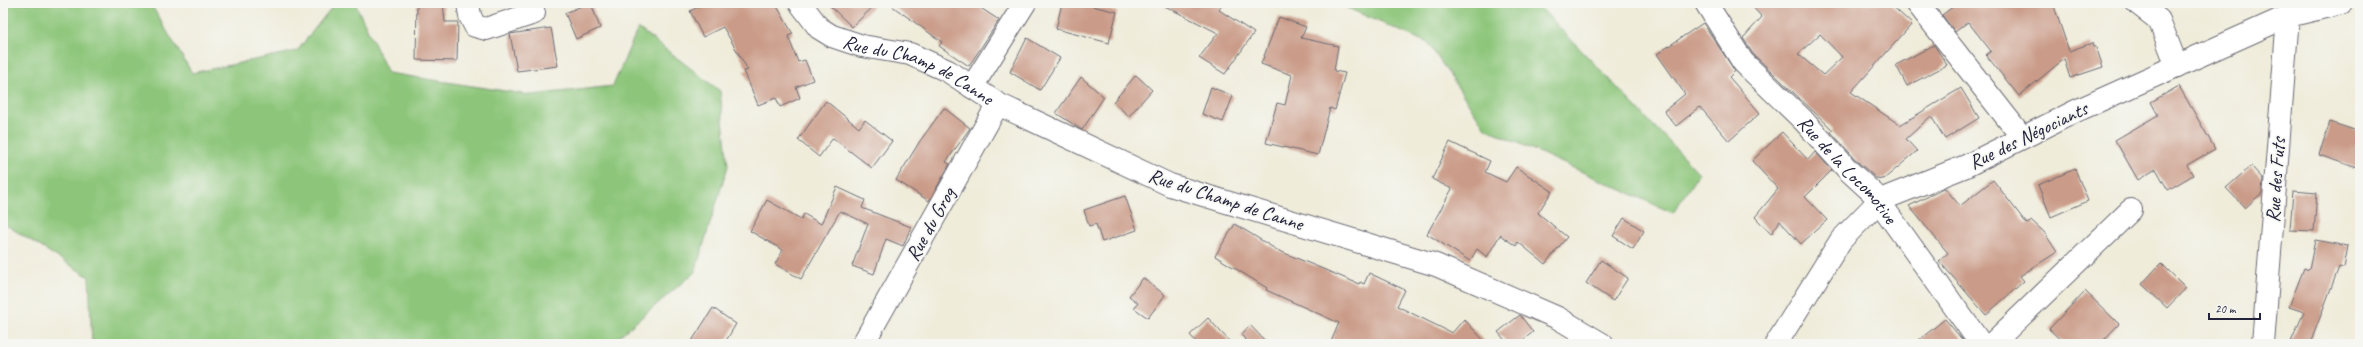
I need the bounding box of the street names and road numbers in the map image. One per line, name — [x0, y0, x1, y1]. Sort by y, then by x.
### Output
street label: Rue du Champ de Canne — [840, 29, 999, 111]
street label: Rue des Négociants — [1965, 95, 2094, 175]
street label: Rue de la Locomotive — [1792, 111, 1904, 230]
street label: Rue des Futs — [2260, 135, 2291, 223]
street label: Rue du Champ de Canne — [1145, 163, 1308, 237]
street label: Rue du Grog — [900, 182, 962, 265]

